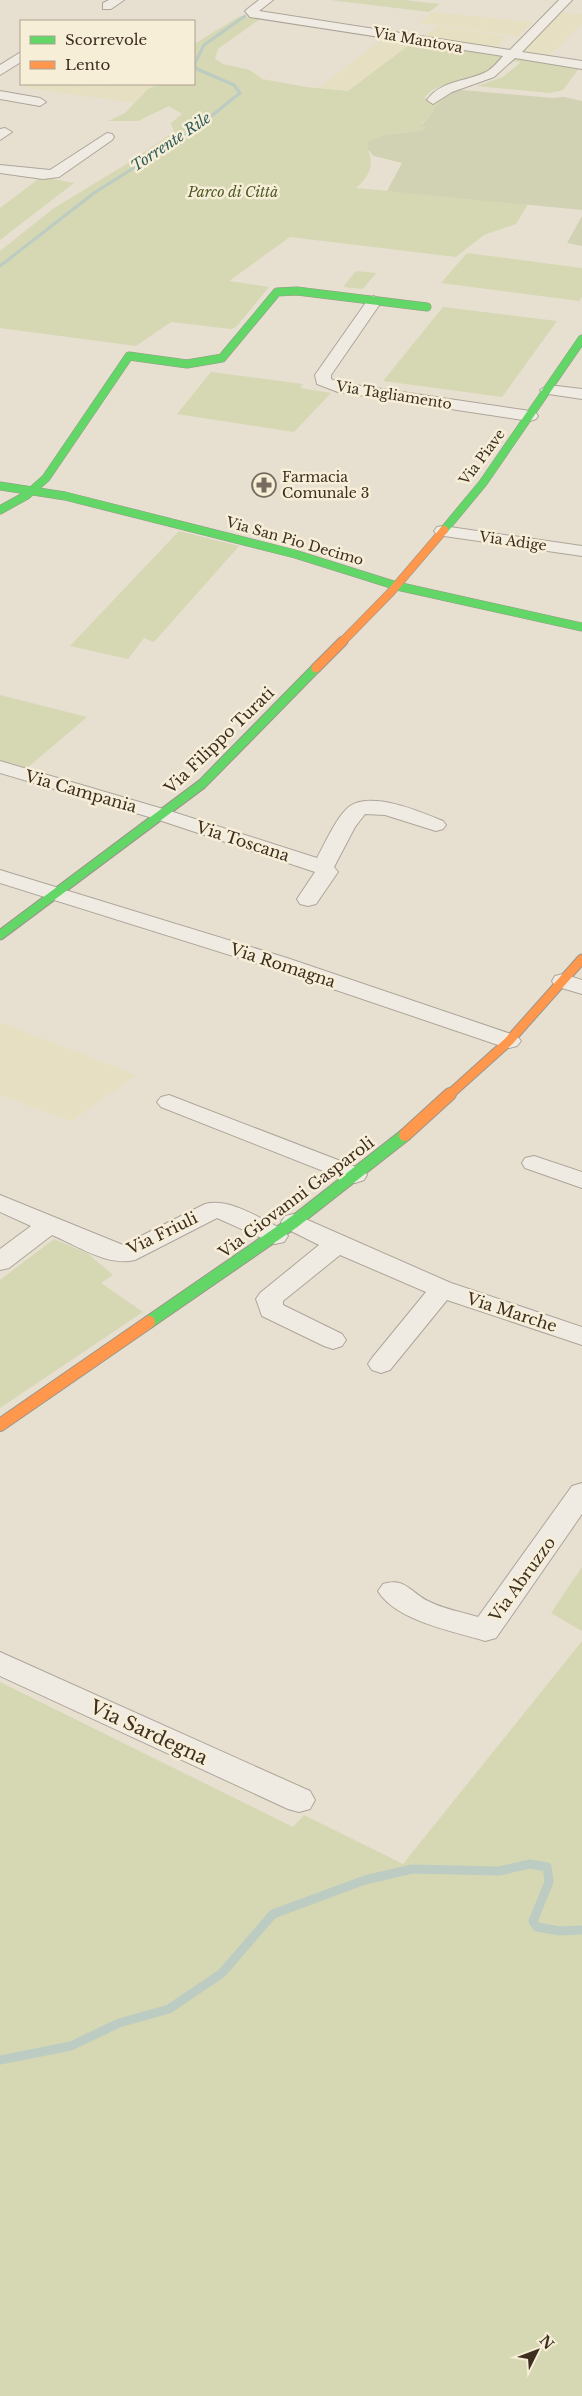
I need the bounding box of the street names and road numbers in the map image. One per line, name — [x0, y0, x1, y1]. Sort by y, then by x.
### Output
street label: Via Mantova — [371, 23, 464, 57]
street label: Via Tagliamento — [334, 377, 453, 413]
street label: Via Piave — [455, 425, 509, 489]
street label: Via San Pio Decimo — [223, 512, 366, 569]
street label: Via Adige — [477, 527, 548, 555]
street label: Via Filippo Turati — [159, 682, 278, 798]
street label: Via Campania — [22, 765, 139, 817]
street label: Via Toscana — [193, 816, 292, 866]
street label: Via Romagna — [227, 938, 338, 991]
street label: Via Giovanni Gasparoli — [213, 1132, 378, 1263]
street label: Via Friuli — [122, 1207, 201, 1259]
street label: Via Marche — [463, 1288, 560, 1336]
street label: Via Abruzzo — [484, 1533, 559, 1626]
street label: Via Sardegna — [85, 1695, 212, 1770]

